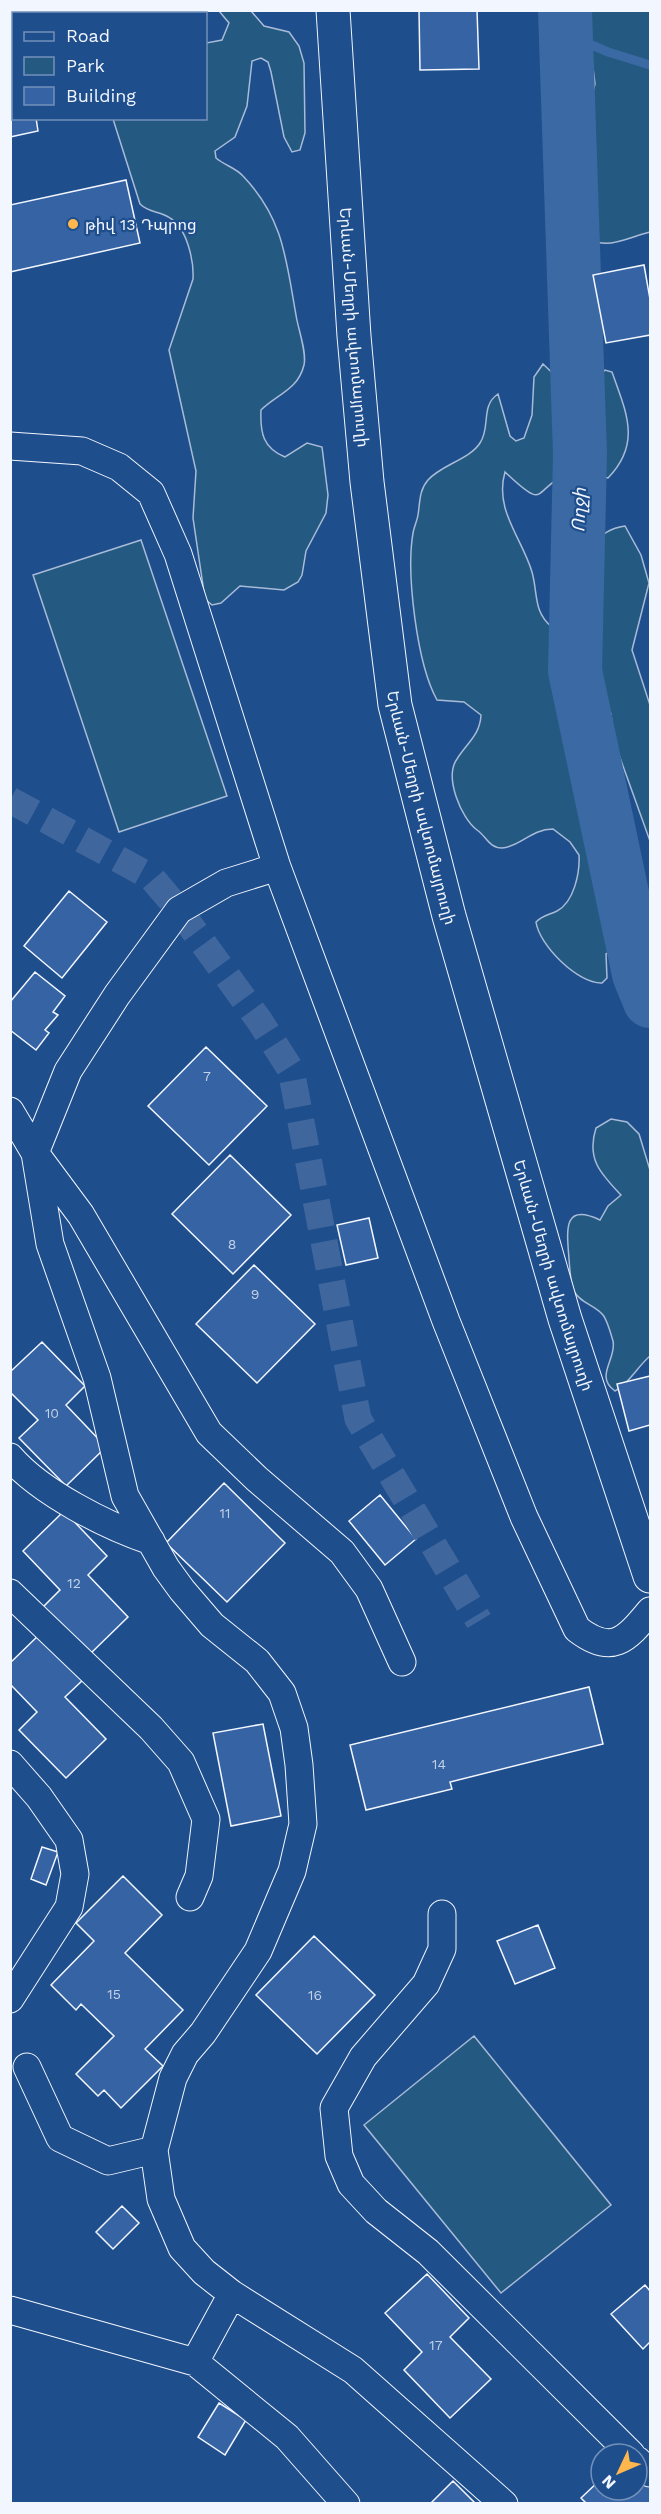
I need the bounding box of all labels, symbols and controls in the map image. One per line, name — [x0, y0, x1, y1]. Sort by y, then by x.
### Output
legend — [12, 12, 207, 120]
text: Road — [66, 25, 110, 46]
text: Park — [66, 55, 105, 76]
text: Building — [66, 85, 136, 106]
street label: Երևան-Մեղրի ավտոմայրուղի — [336, 207, 373, 448]
place label: թիվ 13 Դպրոց — [85, 215, 197, 234]
marker: թիվ 13 Դպրոց — [66, 217, 80, 231]
water label: Ողջի — [567, 487, 591, 533]
street label: Երևան-Մեղրի ավտոմայրուղի — [383, 690, 460, 927]
house number: 7 — [203, 1068, 211, 1084]
street label: Երևան-Մեղրի ավտոմայրուղի — [510, 1158, 597, 1393]
house number: 8 — [228, 1236, 236, 1252]
house number: 9 — [251, 1286, 259, 1302]
house number: 10 — [45, 1405, 59, 1421]
house number: 11 — [220, 1505, 230, 1521]
house number: 12 — [67, 1575, 81, 1591]
house number: 14 — [432, 1756, 446, 1772]
house number: 15 — [107, 1986, 121, 2002]
house number: 16 — [308, 1987, 322, 2003]
house number: 17 — [429, 2337, 443, 2353]
north arrow — [589, 2442, 649, 2502]
text: N — [598, 2471, 620, 2493]

